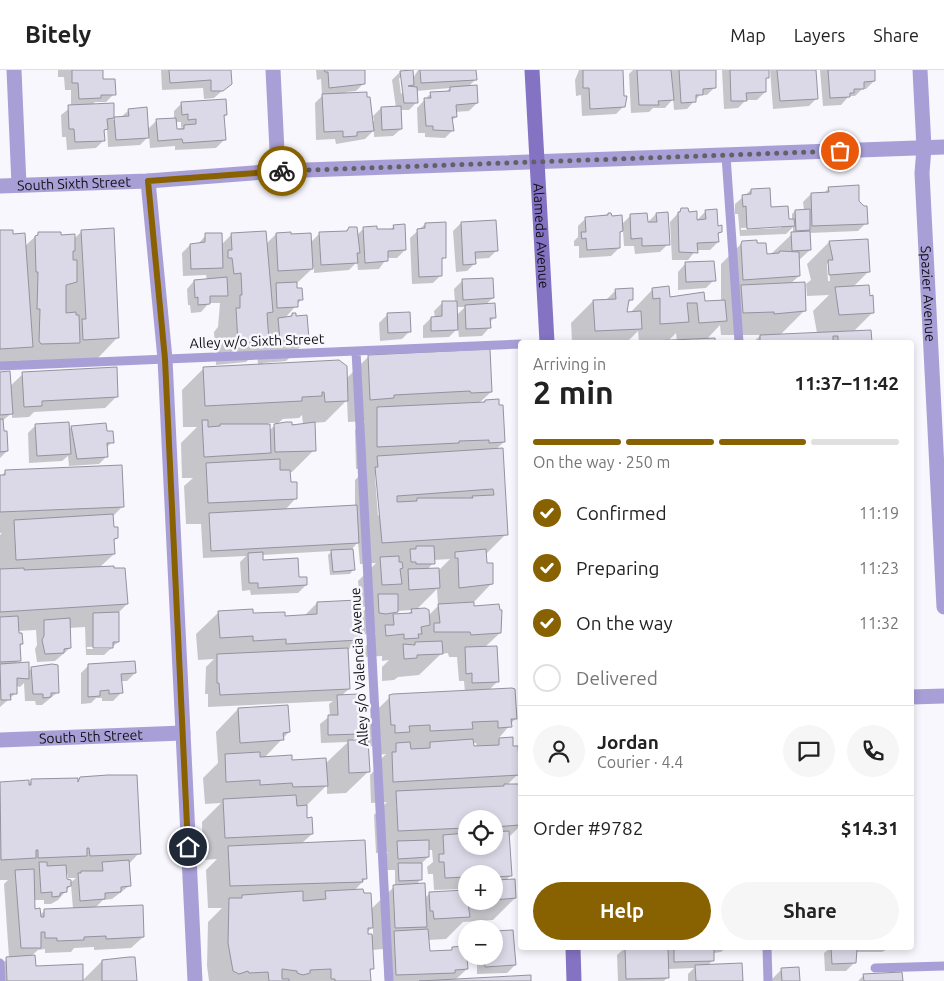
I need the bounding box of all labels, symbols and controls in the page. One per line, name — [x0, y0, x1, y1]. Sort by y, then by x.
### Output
text: Bitely — [25, 21, 91, 48]
text: Map — [730, 25, 766, 45]
text: Layers — [794, 25, 845, 45]
text: Share — [873, 25, 919, 45]
pin — [819, 130, 861, 172]
icon: bag — [826, 137, 854, 165]
courier — [257, 146, 307, 196]
icon: bike — [268, 157, 296, 185]
street label: South Sixth Street — [17, 174, 132, 193]
street label: Alameda Avenue — [530, 183, 552, 289]
street label: Spazier Avenue — [918, 245, 939, 342]
street label: Alley w/o Sixth Street — [189, 331, 325, 351]
text: Arriving in — [533, 355, 606, 373]
text: 11:37–11:42 — [794, 372, 899, 394]
text: 2 min — [533, 374, 614, 410]
text: On the way · 250 m — [533, 453, 670, 471]
icon: check — [533, 499, 561, 527]
text: Confirmed — [576, 502, 667, 524]
text: 11:19 — [859, 504, 899, 522]
icon: check — [533, 554, 561, 582]
text: Preparing — [576, 557, 660, 579]
text: 11:23 — [859, 559, 899, 577]
street label: Alley s/o Valencia Avenue — [347, 587, 371, 747]
icon: check — [533, 609, 561, 637]
text: On the way — [576, 612, 673, 634]
text: 11:32 — [859, 614, 899, 632]
text: Delivered — [576, 667, 658, 689]
button: person — [533, 725, 585, 777]
button: chat — [783, 725, 835, 777]
button: phone — [847, 725, 899, 777]
street label: South 5th Street — [39, 727, 144, 747]
text: Jordan — [597, 731, 659, 753]
text: Courier · 4.4 — [597, 753, 683, 771]
map controls — [458, 810, 503, 965]
button: locate — [458, 810, 503, 855]
text: Order #9782 — [533, 817, 643, 839]
text: $14.31 — [841, 817, 899, 839]
pin — [167, 826, 209, 868]
icon: home — [174, 833, 202, 861]
button: + — [458, 865, 503, 910]
button: Help — [533, 882, 711, 940]
button: Share — [721, 882, 899, 940]
button: − — [458, 920, 503, 965]

